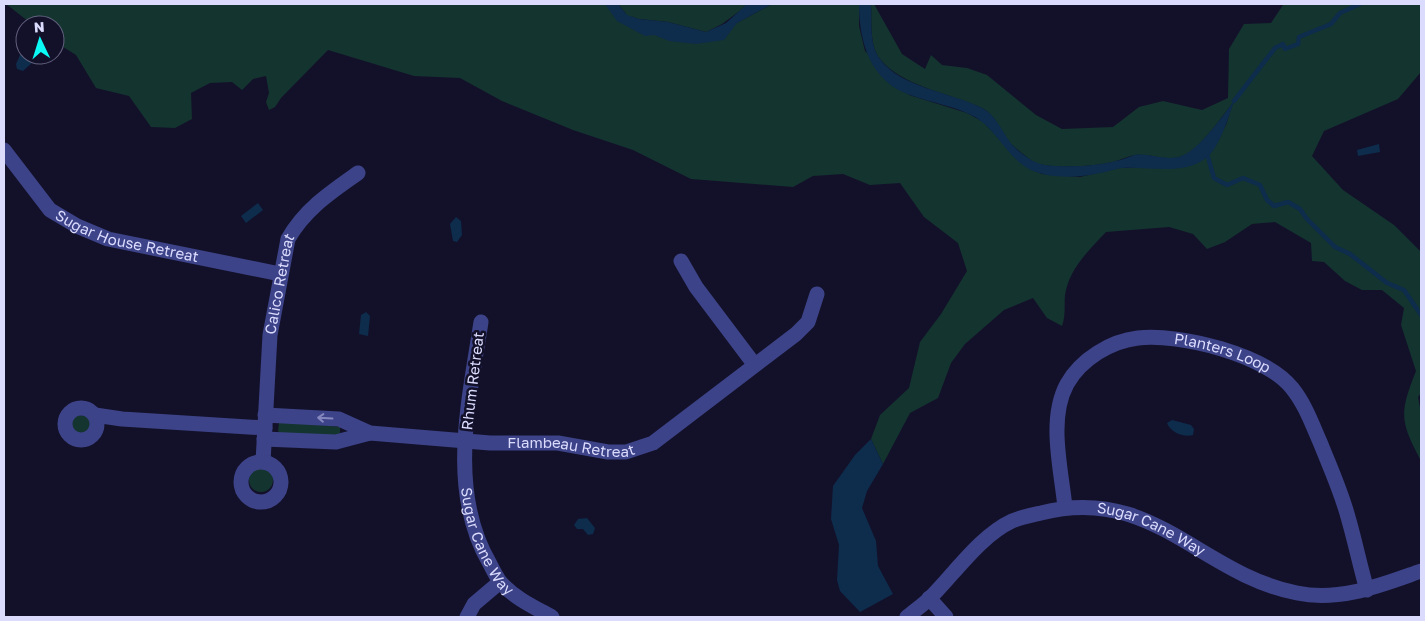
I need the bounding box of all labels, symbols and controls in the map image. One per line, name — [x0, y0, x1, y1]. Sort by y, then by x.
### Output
north arrow — [15, 15, 65, 65]
text: N — [33, 18, 45, 35]
street label: Sugar House Retreat — [53, 205, 200, 265]
street label: Calico Retreat — [260, 229, 298, 336]
street label: Planters Loop — [1173, 329, 1274, 376]
street label: Rhum Retreat — [457, 331, 487, 431]
one-way arrow — [317, 414, 333, 423]
street label: Flambeau Retreat — [507, 433, 637, 460]
street label: Sugar Cane Way — [458, 486, 518, 599]
street label: Sugar Cane Way — [1096, 498, 1209, 560]

